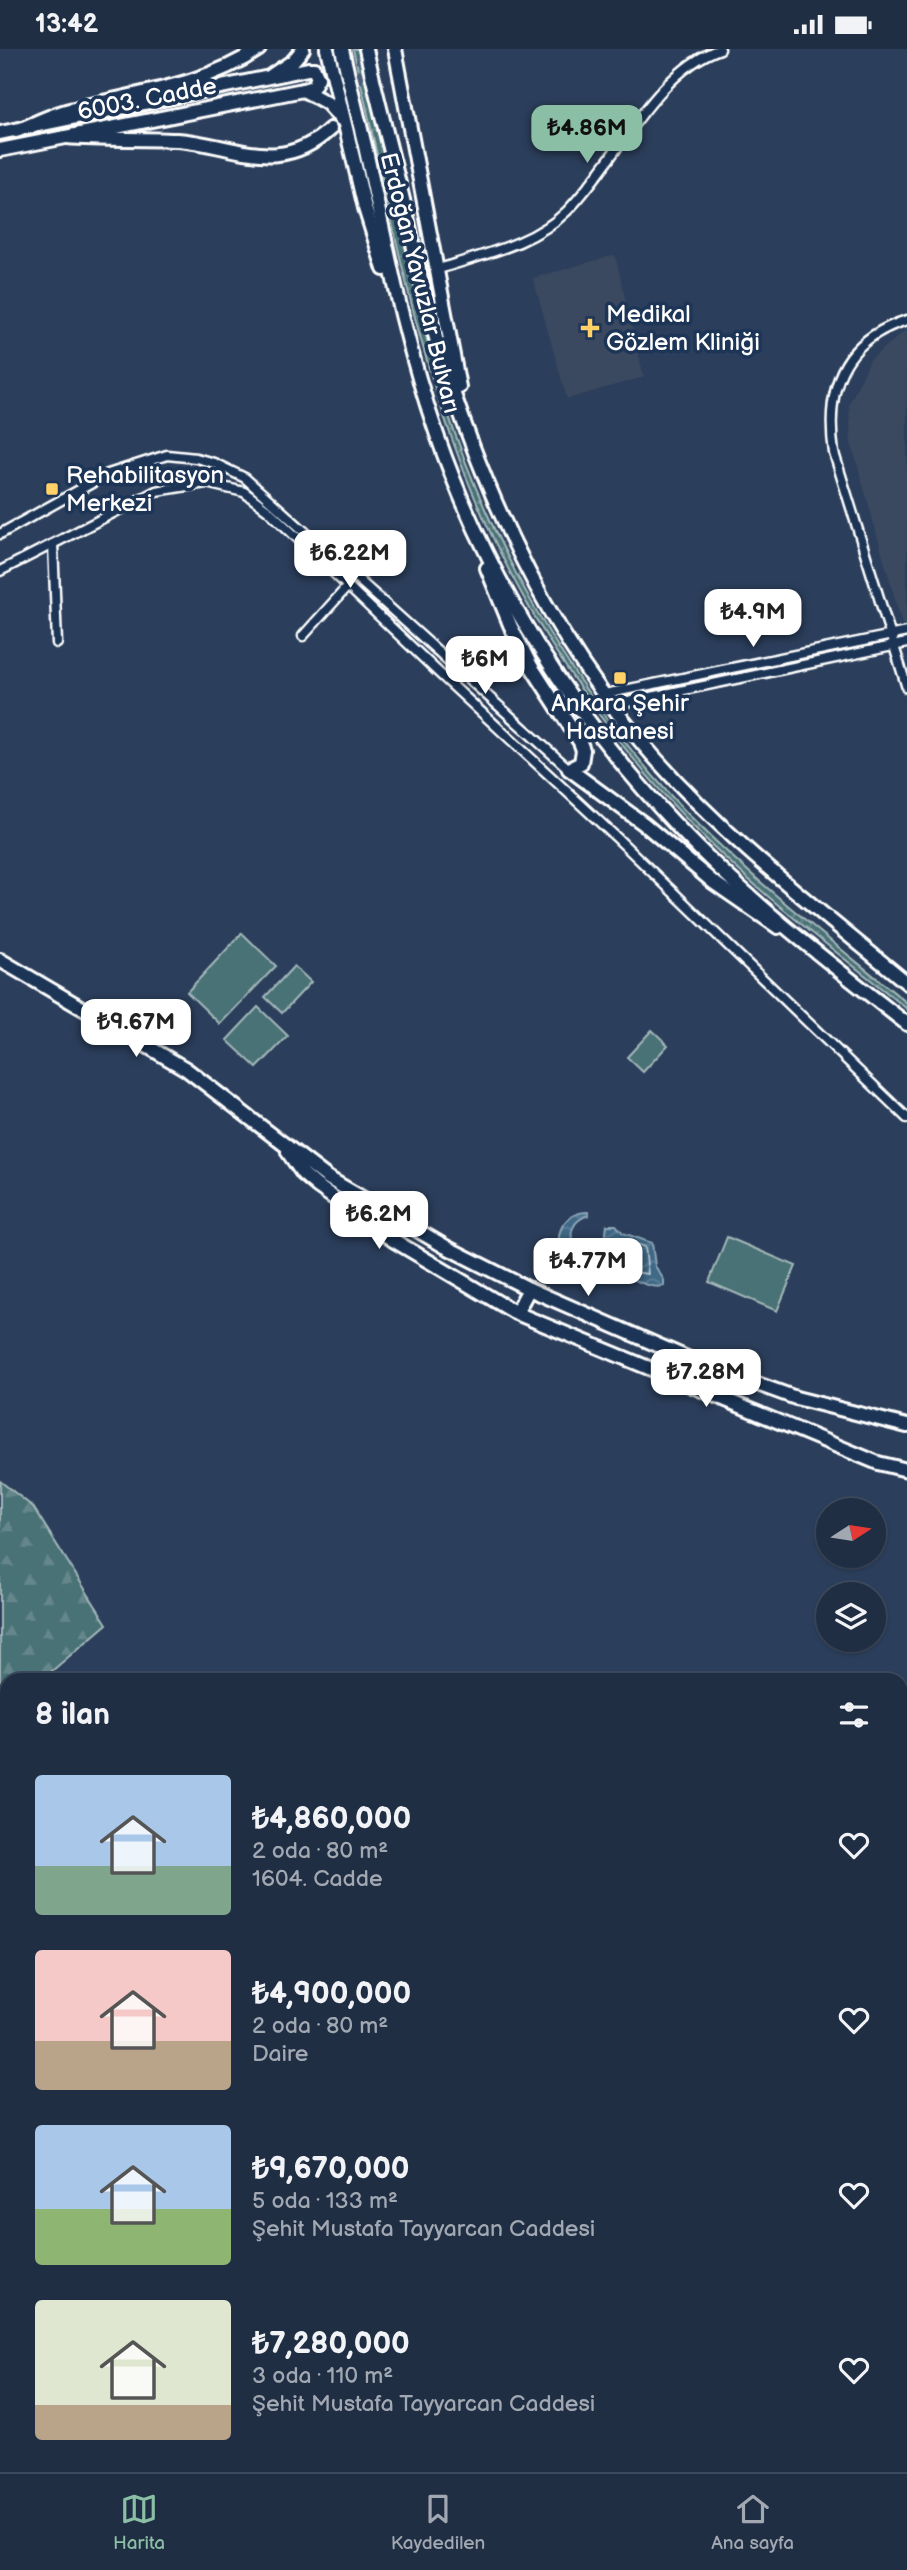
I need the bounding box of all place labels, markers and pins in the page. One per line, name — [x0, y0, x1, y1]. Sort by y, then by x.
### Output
pin: ₺4.86M — [530, 106, 644, 165]
place label: Medikal Gözlem Kliniği — [606, 300, 760, 357]
marker: Medikal Gözlem Kliniği — [580, 318, 600, 338]
place label: Rehabilitasyon Merkezi — [66, 461, 224, 518]
marker: Rehabilitasyon Merkezi — [44, 481, 60, 497]
pin: ₺6.22M — [293, 531, 407, 590]
pin: ₺4.9M — [704, 589, 802, 649]
pin: ₺6M — [451, 637, 519, 696]
marker: Ankara Şehir Hastanesi — [612, 670, 628, 686]
place label: Ankara Şehir Hastanesi — [551, 689, 689, 746]
pin: ₺9.67M — [79, 999, 193, 1059]
pin: ₺6.2M — [330, 1191, 428, 1251]
pin: ₺4.77M — [531, 1239, 645, 1298]
pin: ₺7.28M — [649, 1349, 763, 1409]

